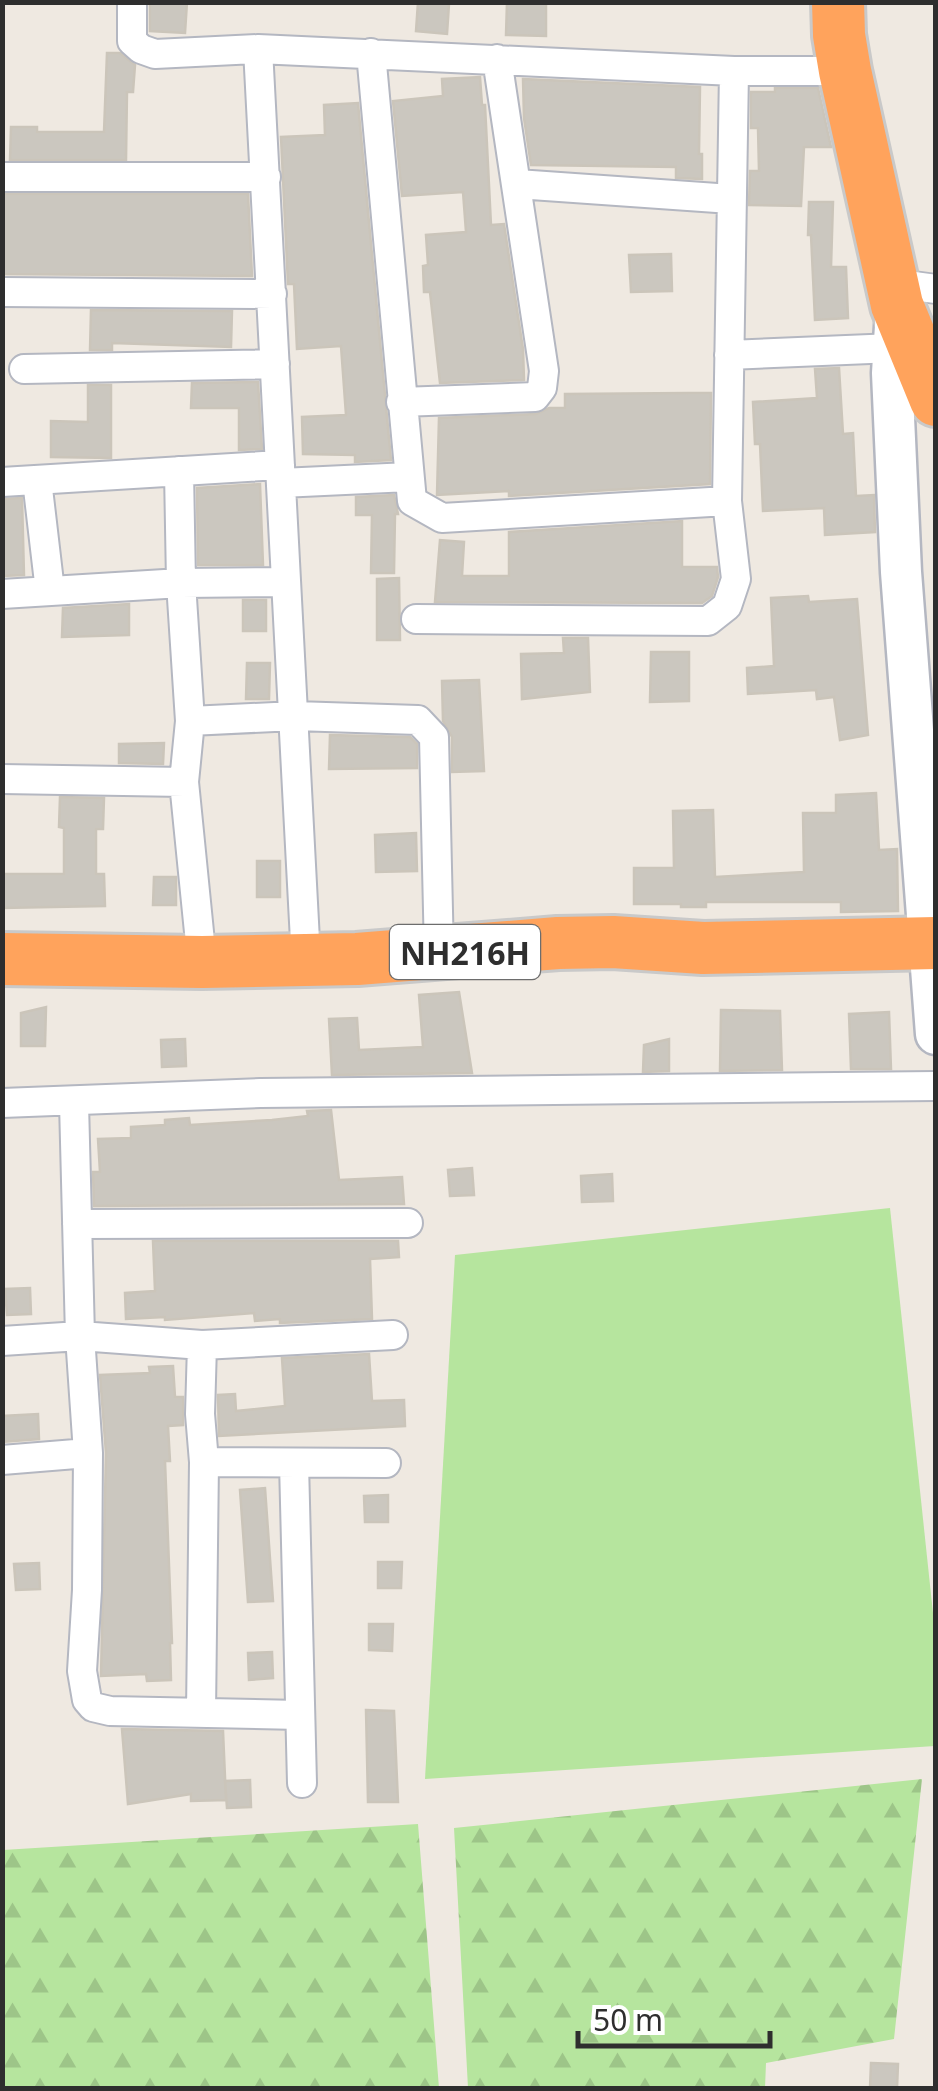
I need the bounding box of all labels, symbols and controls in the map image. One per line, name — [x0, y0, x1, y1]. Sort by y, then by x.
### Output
road number: NH216H — [390, 925, 540, 979]
scale bar — [578, 1986, 770, 2048]
text: 50 m — [593, 1999, 663, 2040]

